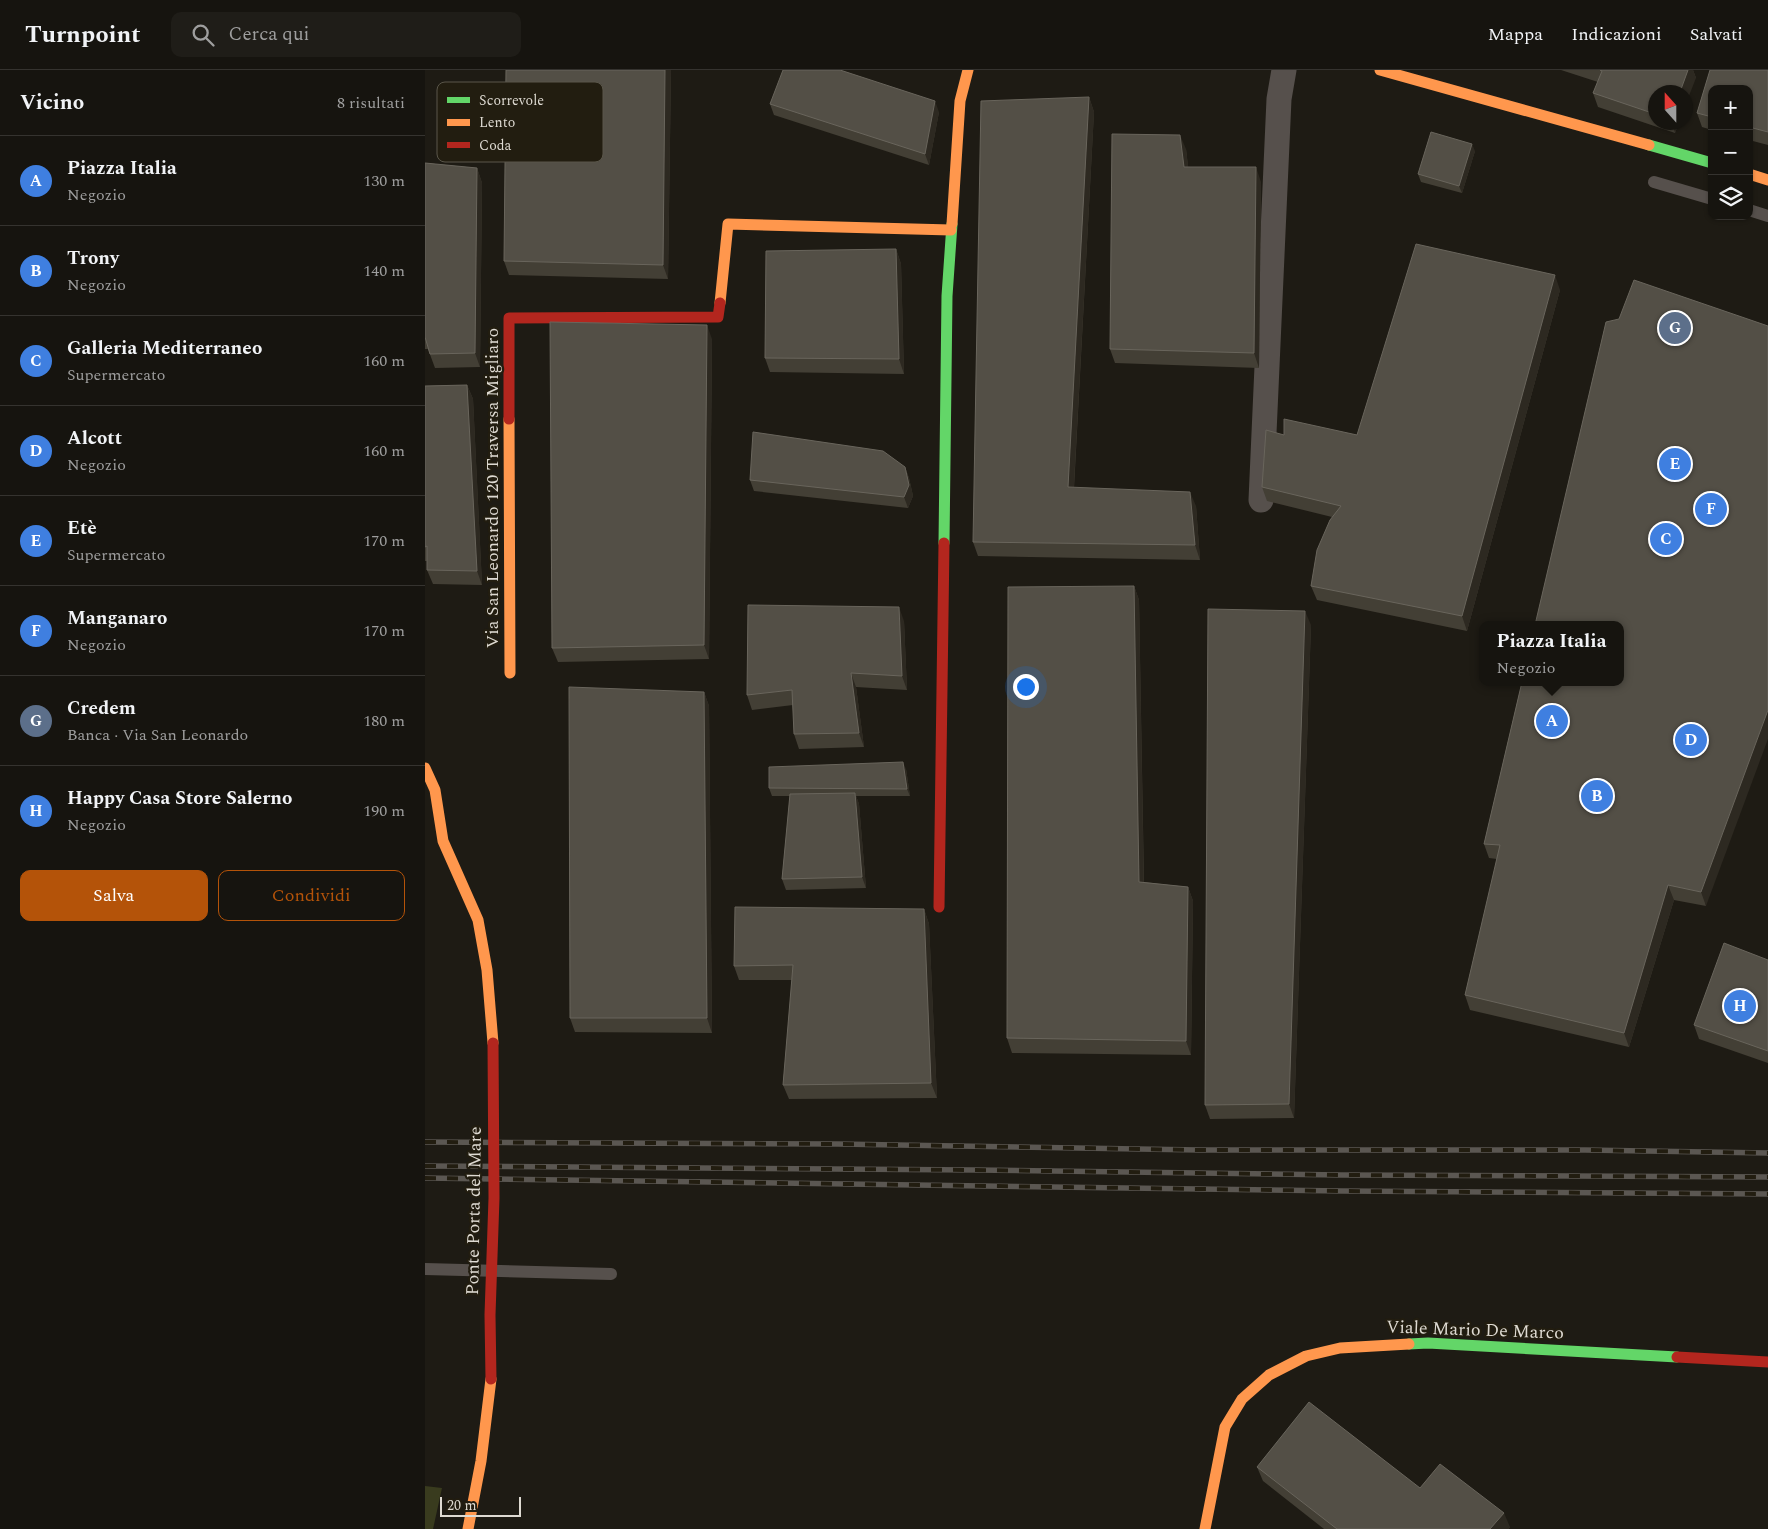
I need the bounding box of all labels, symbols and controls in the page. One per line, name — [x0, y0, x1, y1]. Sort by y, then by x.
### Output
search box — [171, 12, 521, 57]
text: Turnpoint — [25, 17, 141, 53]
text: Cerca qui — [229, 20, 310, 49]
icon: search — [189, 21, 217, 49]
text: Mappa — [1488, 21, 1543, 48]
text: Indicazioni — [1571, 21, 1662, 48]
text: Salvati — [1690, 21, 1743, 48]
legend — [437, 82, 603, 162]
north arrow — [1648, 85, 1693, 130]
map controls — [1708, 85, 1753, 220]
button: + — [1708, 85, 1753, 130]
text: Vicino — [20, 87, 84, 119]
text: Scorrevole — [479, 90, 544, 111]
text: 8 risultati — [337, 91, 405, 115]
text: Lento — [479, 112, 515, 133]
button: − — [1708, 130, 1753, 175]
text: Coda — [479, 135, 512, 156]
text: Piazza Italia — [67, 154, 177, 183]
text: A — [30, 169, 42, 193]
text: 130 m — [363, 169, 405, 193]
button: layers — [1708, 175, 1753, 220]
text: Negozio — [67, 183, 126, 207]
text: Trony — [67, 244, 119, 273]
text: B — [30, 259, 42, 283]
text: 140 m — [363, 259, 405, 283]
text: Negozio — [67, 273, 126, 297]
pin: G — [1659, 309, 1691, 347]
street label: Via San Leonardo 120 Traversa Migliaro — [479, 328, 506, 648]
text: Galleria Mediterraneo — [67, 334, 262, 363]
text: C — [30, 349, 42, 373]
text: 160 m — [363, 349, 405, 373]
text: Supermercato — [67, 363, 165, 387]
text: Alcott — [67, 424, 122, 453]
text: D — [30, 439, 42, 463]
text: 160 m — [363, 439, 405, 463]
pin: E — [1659, 445, 1691, 483]
text: Negozio — [67, 453, 126, 477]
pin: F — [1695, 490, 1727, 528]
text: Etè — [67, 514, 97, 543]
pin: C — [1650, 520, 1682, 558]
text: E — [31, 529, 41, 553]
text: 170 m — [363, 529, 405, 553]
text: Supermercato — [67, 543, 165, 567]
text: Manganaro — [67, 604, 167, 633]
text: F — [31, 619, 41, 643]
text: 170 m — [363, 619, 405, 643]
popup — [1479, 621, 1624, 686]
text: Piazza Italia — [1497, 627, 1606, 656]
text: Negozio — [67, 633, 126, 657]
text: Negozio — [1497, 656, 1556, 680]
your location — [1013, 674, 1039, 700]
text: Credem — [67, 694, 136, 723]
pin: A — [1536, 702, 1568, 740]
text: G — [30, 709, 42, 733]
text: 180 m — [363, 709, 405, 733]
pin: D — [1675, 721, 1707, 759]
text: Banca · Via San Leonardo — [67, 723, 248, 747]
pin: B — [1581, 777, 1613, 815]
text: Happy Casa Store Salerno — [67, 784, 293, 813]
text: H — [29, 799, 43, 823]
text: 190 m — [363, 799, 405, 823]
text: Negozio — [67, 813, 126, 837]
button: Salva — [20, 870, 208, 921]
button: Condividi — [218, 870, 405, 921]
pin: H — [1724, 987, 1756, 1025]
street label: Ponte Porta del Mare — [459, 1126, 489, 1296]
street label: Viale Mario De Marco — [1386, 1313, 1564, 1347]
scale bar — [440, 1494, 521, 1517]
text: 20 m — [447, 1495, 477, 1516]

